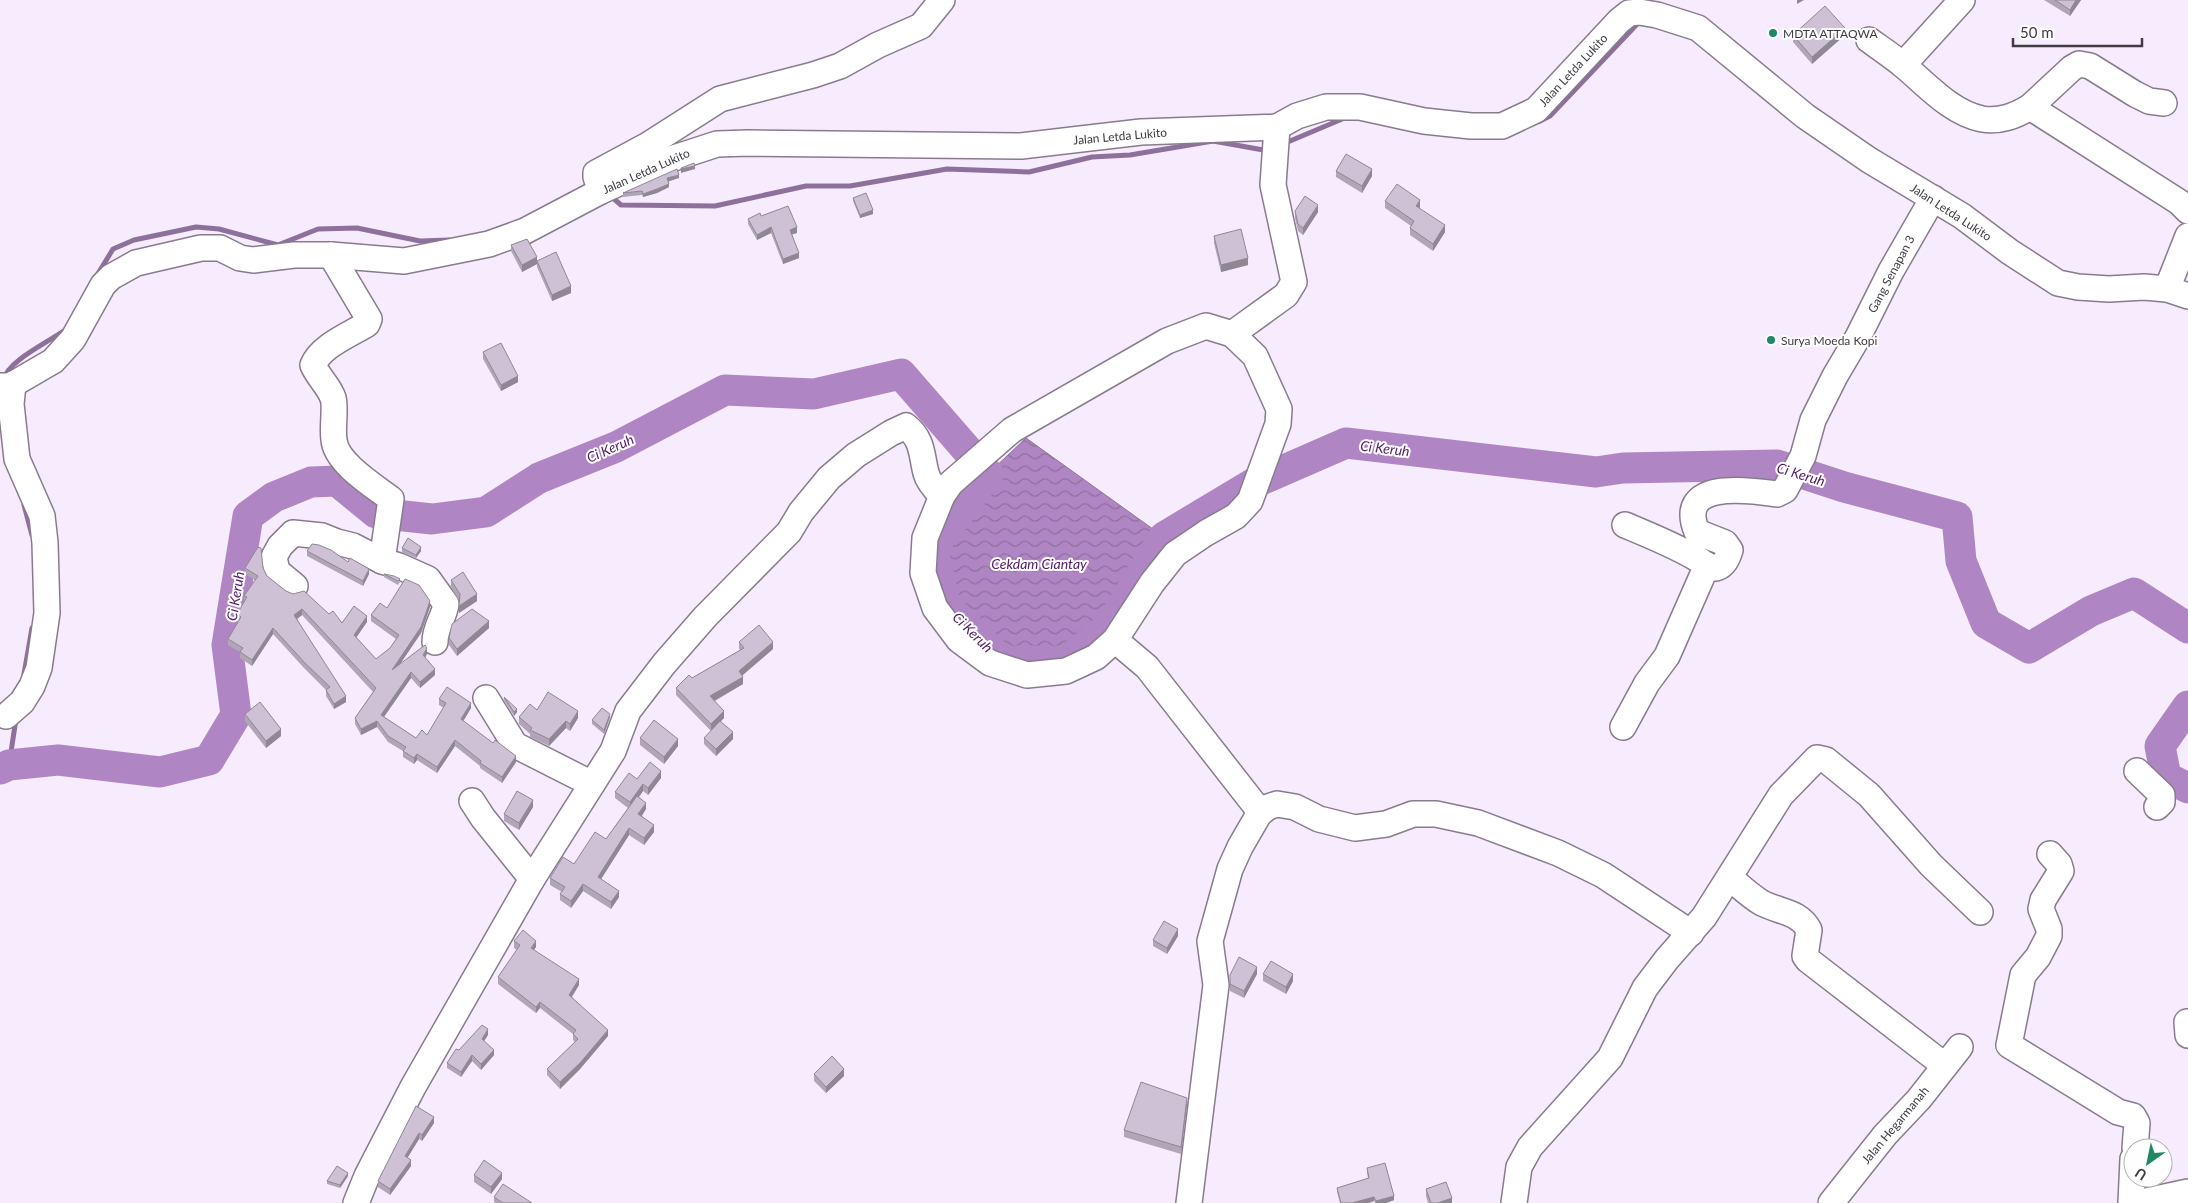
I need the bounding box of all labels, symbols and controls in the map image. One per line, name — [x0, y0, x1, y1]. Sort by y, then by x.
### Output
scale bar — [2013, 15, 2142, 47]
text: 50 m — [2020, 23, 2054, 41]
place label: MDTA ATTAQWA — [1783, 26, 1878, 41]
marker: MDTA ATTAQWA — [1767, 27, 1779, 39]
street label: Jalan Letda Lukito — [1535, 30, 1611, 109]
street label: Jalan Letda Lukito — [1073, 124, 1168, 148]
street label: Jalan Letda Lukito — [600, 145, 692, 197]
street label: Jalan Letda Lukito — [1907, 180, 1995, 244]
street label: Gang Senapan 3 — [1864, 233, 1918, 315]
place label: Surya Moeda Kopi — [1781, 333, 1877, 348]
marker: Surya Moeda Kopi — [1765, 334, 1777, 346]
water label: Ci Keruh — [584, 430, 636, 466]
water label: Ci Keruh — [1359, 437, 1411, 459]
water label: Ci Keruh — [1775, 459, 1827, 489]
water label: Cekdam Ciantay — [991, 555, 1087, 572]
water label: Ci Keruh — [223, 570, 247, 622]
water label: Ci Keruh — [949, 608, 997, 656]
street label: Jalan Hegarmanah — [1858, 1083, 1932, 1167]
north arrow — [2123, 1138, 2173, 1188]
text: U — [2132, 1164, 2150, 1184]

